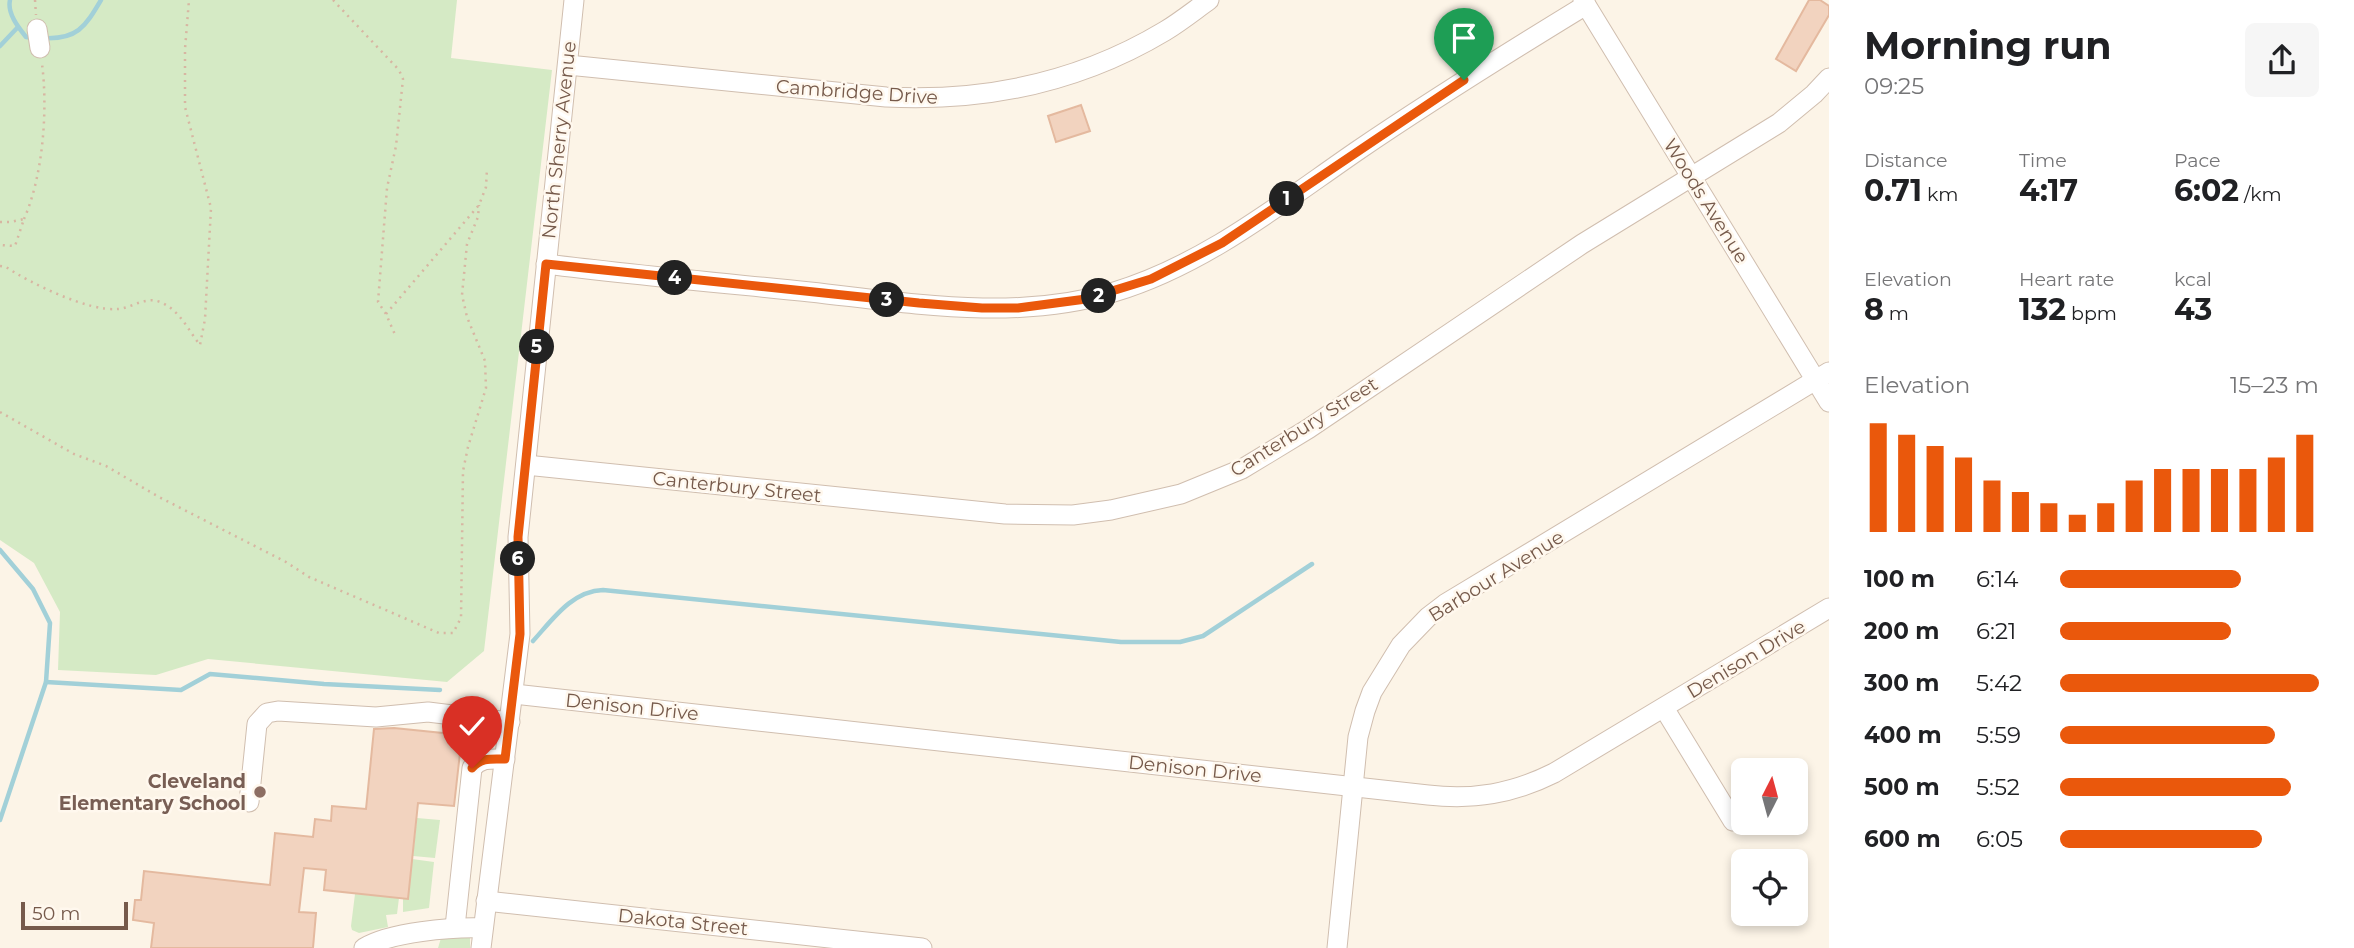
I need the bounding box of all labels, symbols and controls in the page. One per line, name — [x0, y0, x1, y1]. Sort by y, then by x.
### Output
pin — [1434, 8, 1494, 80]
icon: arrive — [1445, 19, 1483, 57]
text: Morning run — [1864, 22, 2112, 69]
button: share — [2245, 23, 2319, 97]
street label: North Sherry Avenue — [537, 40, 581, 240]
text: 09:25 — [1864, 72, 1924, 100]
street label: Cambridge Drive — [775, 75, 939, 109]
street label: Woods Avenue — [1658, 134, 1754, 268]
text: Distance — [1864, 149, 1947, 172]
text: Time — [2019, 149, 2067, 172]
text: Pace — [2174, 149, 2221, 172]
text: 0.71 — [1864, 172, 1922, 209]
text: 4:17 — [2019, 172, 2078, 209]
text: 6:02 — [2174, 172, 2239, 209]
pin: 1 — [1270, 182, 1304, 216]
text: km — [1922, 183, 1958, 206]
text: /km — [2239, 183, 2282, 206]
text: 1 — [1283, 187, 1290, 210]
pin: 4 — [658, 260, 692, 296]
text: 4 — [668, 266, 681, 289]
text: Elevation — [1864, 268, 1952, 291]
text: Heart rate — [2019, 268, 2114, 291]
text: kcal — [2174, 268, 2212, 291]
pin: 2 — [1082, 278, 1116, 314]
pin: 3 — [870, 282, 904, 318]
text: 2 — [1093, 284, 1104, 307]
text: 3 — [881, 288, 892, 311]
text: 8 — [1864, 291, 1884, 328]
text: 132 — [2019, 291, 2066, 328]
text: 43 — [2174, 291, 2212, 328]
text: m — [1884, 302, 1909, 325]
text: bpm — [2066, 302, 2117, 325]
pin: 5 — [520, 330, 554, 364]
text: 5 — [531, 335, 542, 358]
text: Elevation — [1864, 371, 1970, 399]
text: 15–23 m — [2230, 371, 2319, 399]
street label: Canterbury Street — [1226, 372, 1382, 482]
street label: Canterbury Street — [651, 467, 823, 507]
street label: Barbour Avenue — [1424, 525, 1568, 627]
pin: 6 — [500, 542, 536, 576]
text: 6 — [511, 547, 524, 570]
text: 100 m — [1864, 565, 1935, 593]
text: 6:14 — [1976, 565, 2018, 593]
street label: Denison Drive — [1683, 615, 1809, 703]
text: 200 m — [1864, 617, 1939, 645]
text: 6:21 — [1976, 617, 2016, 645]
text: 300 m — [1864, 669, 1940, 697]
text: 5:42 — [1976, 669, 2022, 697]
street label: Denison Drive — [564, 689, 700, 725]
pin — [442, 696, 502, 768]
icon: check — [453, 707, 491, 745]
text: 400 m — [1864, 721, 1942, 749]
text: 5:59 — [1976, 721, 2021, 749]
street label: Denison Drive — [1127, 751, 1263, 787]
north arrow — [1731, 758, 1808, 835]
map controls — [1731, 758, 1808, 926]
place label: Cleveland Elementary School — [59, 770, 246, 815]
text: 500 m — [1864, 773, 1940, 801]
text: 5:52 — [1976, 773, 2020, 801]
marker: Cleveland Elementary School — [252, 784, 268, 800]
text: 600 m — [1864, 825, 1941, 853]
text: 6:05 — [1976, 825, 2023, 853]
button: locate — [1731, 849, 1808, 926]
scale bar — [21, 899, 128, 931]
text: 50 m — [32, 902, 80, 925]
street label: Dakota Street — [617, 904, 749, 940]

